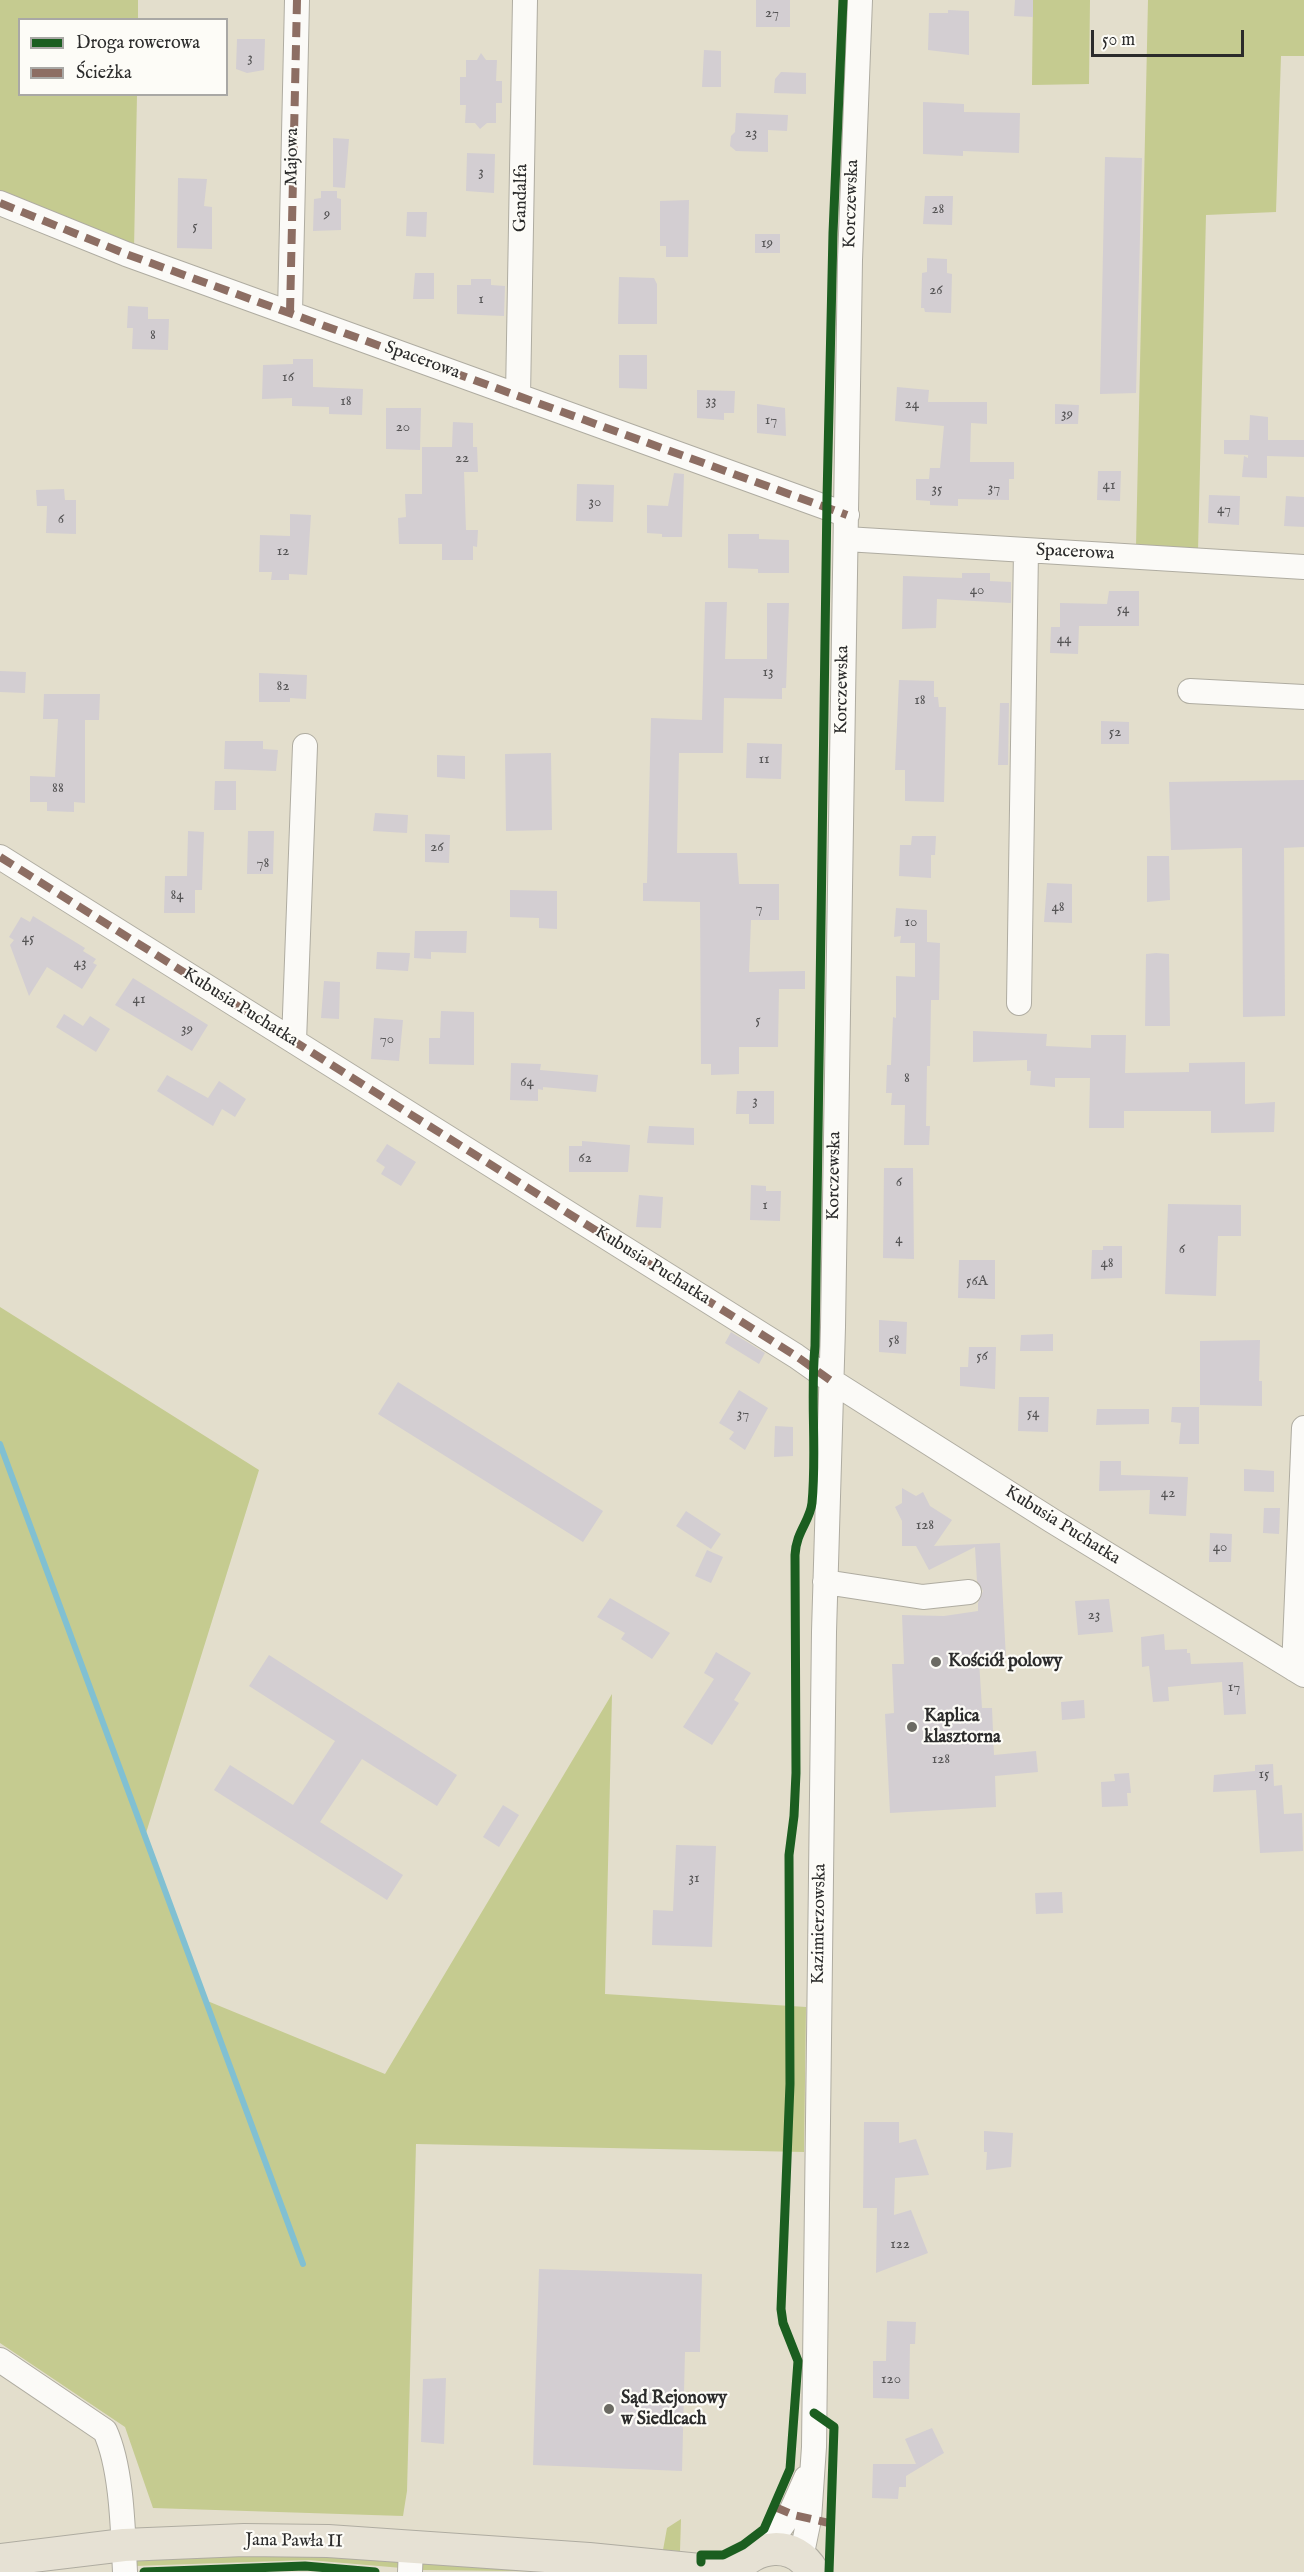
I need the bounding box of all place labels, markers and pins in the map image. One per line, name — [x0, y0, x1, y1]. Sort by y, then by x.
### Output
place label: Kościół polowy — [948, 1651, 1062, 1673]
marker: Kościół polowy — [929, 1655, 943, 1669]
place label: Kaplica klasztorna — [924, 1706, 1001, 1748]
marker: Kaplica klasztorna — [905, 1720, 919, 1734]
place label: Sąd Rejonowy w Siedlcach — [621, 2388, 727, 2430]
marker: Sąd Rejonowy w Siedlcach — [602, 2402, 616, 2416]

